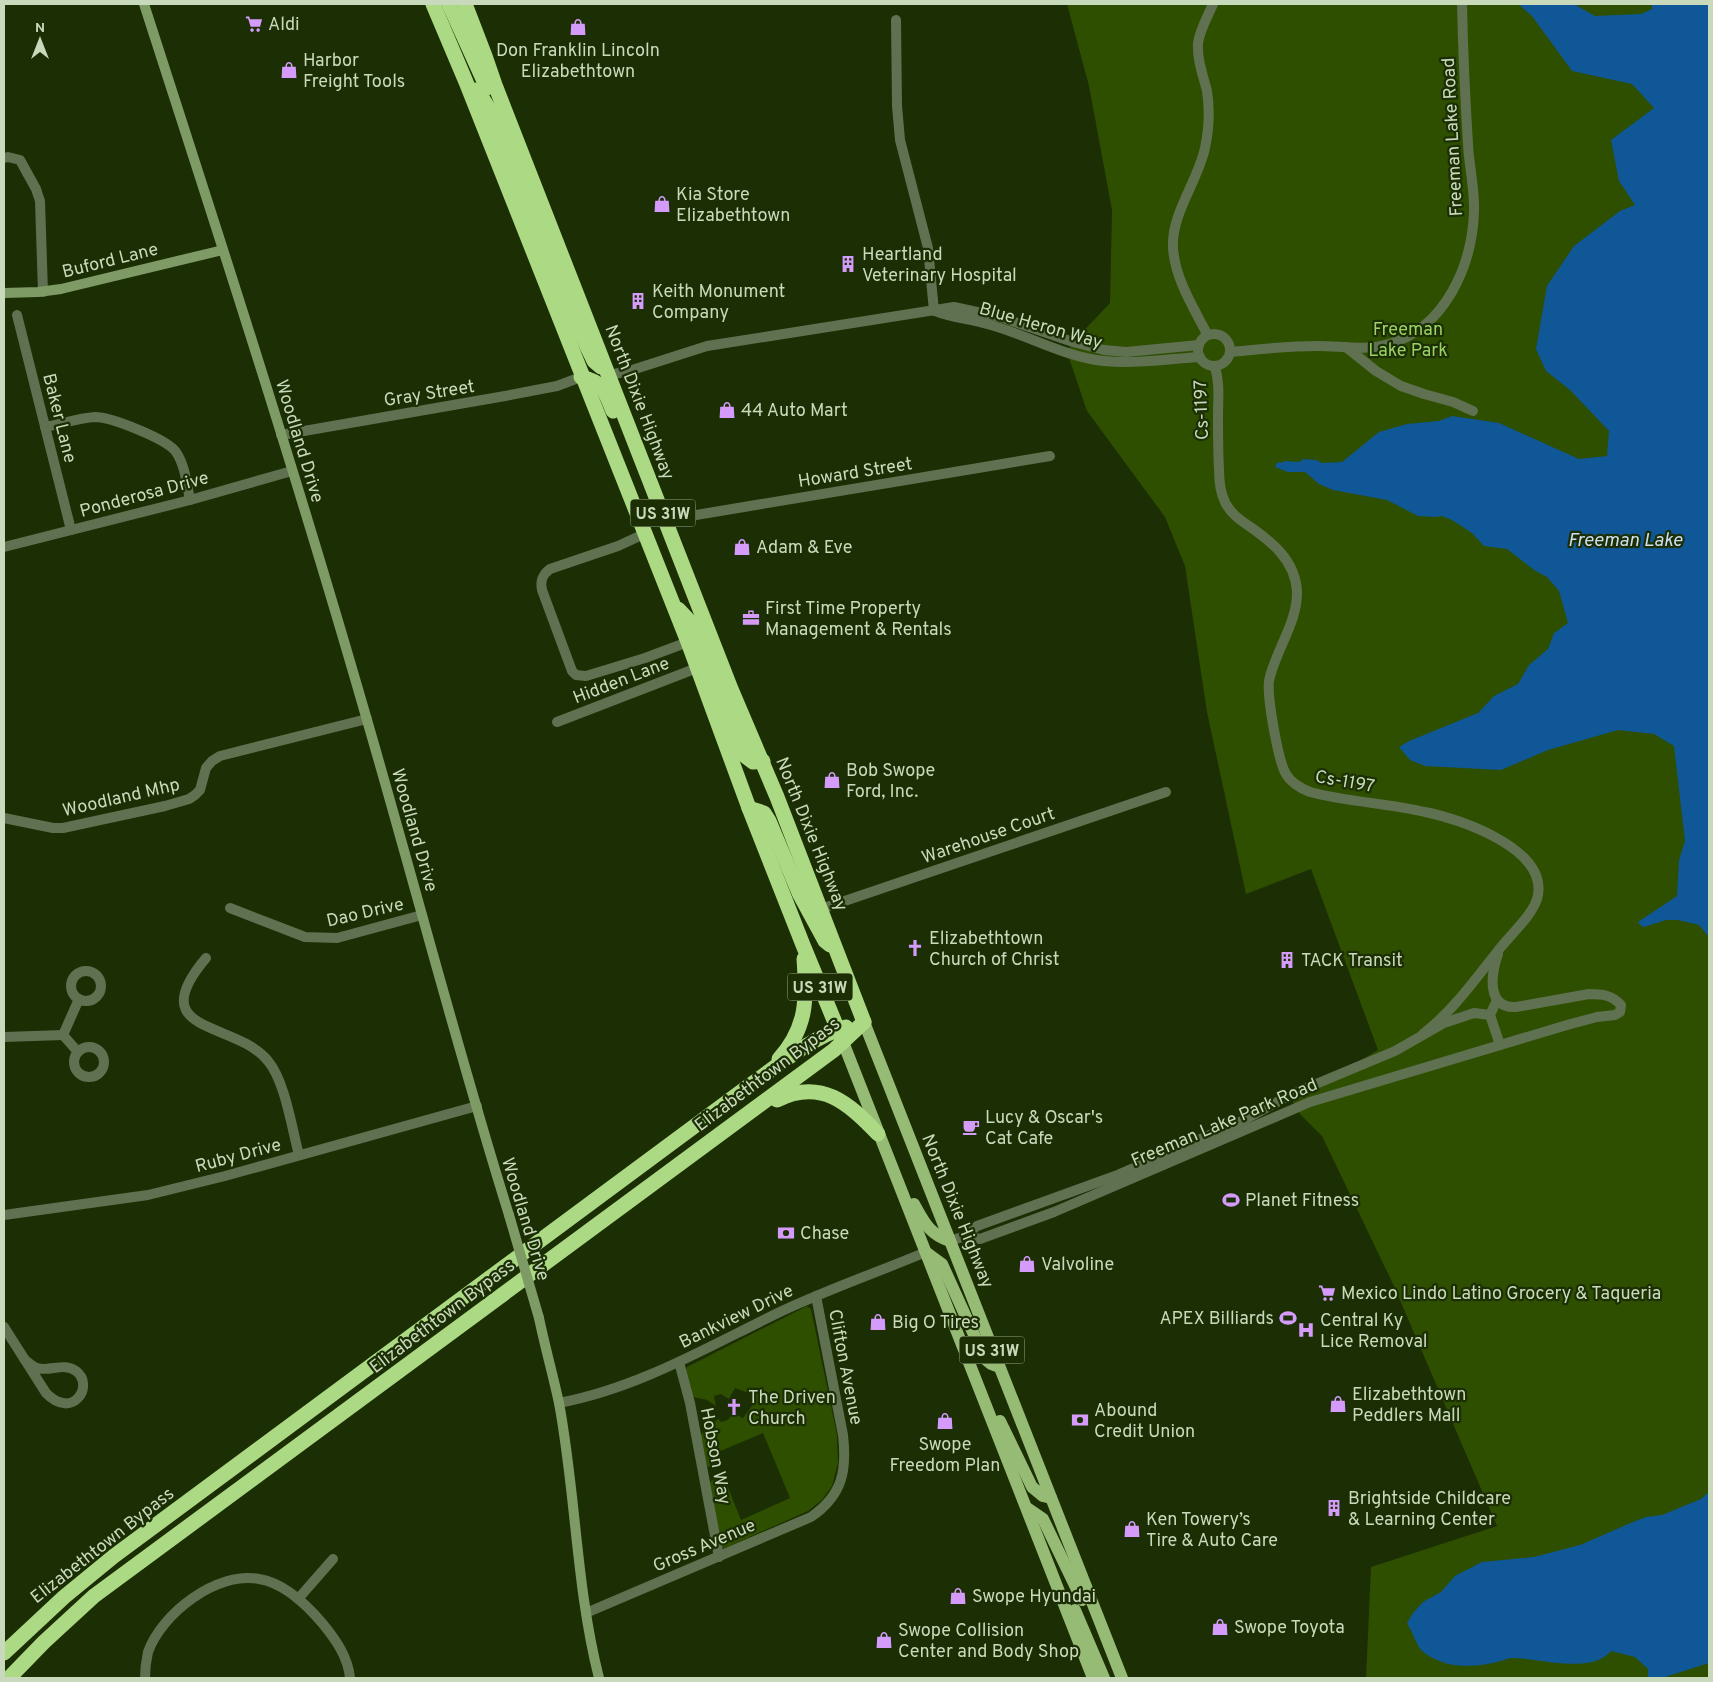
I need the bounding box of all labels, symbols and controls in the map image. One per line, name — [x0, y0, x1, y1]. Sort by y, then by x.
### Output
supermarket icon: Aldi — [244, 14, 264, 34]
place label: Aldi — [268, 14, 300, 37]
north arrow — [15, 15, 65, 65]
shop icon: Don Franklin Lincoln Elizabethtown — [568, 17, 588, 37]
text: N — [35, 20, 45, 37]
place label: Don Franklin Lincoln Elizabethtown — [496, 40, 660, 84]
place label: Harbor Freight Tools — [303, 50, 405, 94]
street label: Freeman Lake Road — [1438, 57, 1469, 217]
shop icon: Harbor Freight Tools — [279, 60, 299, 80]
place label: Kia Store Elizabethtown — [676, 184, 790, 228]
shop icon: Kia Store Elizabethtown — [652, 194, 672, 214]
street label: Buford Lane — [60, 238, 161, 284]
place label: Heartland Veterinary Hospital — [862, 244, 1017, 288]
building icon: Heartland Veterinary Hospital — [838, 254, 858, 274]
place label: Keith Monument Company — [652, 281, 785, 325]
building icon: Keith Monument Company — [628, 291, 648, 311]
street label: Blue Heron Way — [976, 298, 1105, 355]
park label: Freeman Lake Park — [1368, 319, 1448, 363]
street label: North Dixie Highway — [598, 322, 679, 483]
street label: Baker Lane — [36, 371, 81, 465]
street label: Gray Street — [382, 376, 476, 413]
street label: Woodland Drive — [269, 377, 328, 506]
street label: Cs-1197 — [1190, 379, 1215, 440]
shop icon: 44 Auto Mart — [717, 400, 737, 420]
place label: 44 Auto Mart — [741, 400, 848, 423]
street label: Howard Street — [796, 453, 914, 494]
street label: Ponderosa Drive — [77, 467, 211, 524]
road number: US 31W — [630, 499, 696, 526]
water label: Freeman Lake — [1568, 529, 1682, 553]
shop icon: Adam & Eve — [732, 537, 752, 557]
place label: Adam & Eve — [756, 537, 852, 560]
place label: First Time Property Management & Rentals — [765, 598, 952, 642]
office icon: First Time Property Management & Rentals — [741, 608, 761, 628]
street label: Hidden Lane — [570, 652, 673, 710]
street label: North Dixie Highway — [769, 754, 852, 915]
place label: Bob Swope Ford, Inc. — [846, 760, 935, 804]
street label: Woodland Drive — [385, 766, 442, 895]
street label: Cs-1197 — [1313, 766, 1376, 799]
shop icon: Bob Swope Ford, Inc. — [822, 770, 842, 790]
street label: Woodland Mhp — [60, 774, 182, 823]
street label: Warehouse Court — [919, 803, 1058, 870]
street label: Dao Drive — [324, 893, 406, 934]
place label: Elizabethtown Church of Christ — [929, 928, 1060, 972]
church icon: Elizabethtown Church of Christ — [905, 938, 925, 958]
building icon: TACK Transit — [1277, 950, 1297, 970]
place label: TACK Transit — [1301, 950, 1403, 973]
road number: US 31W — [788, 974, 852, 1000]
street label: Elizabethtown Bypass — [691, 1013, 845, 1137]
street label: Freeman Lake Park Road — [1128, 1074, 1321, 1173]
place label: Lucy & Oscar's Cat Cafe — [985, 1107, 1103, 1151]
cafe icon: Lucy & Oscar's Cat Cafe — [961, 1117, 981, 1137]
street label: North Dixie Highway — [915, 1131, 998, 1292]
street label: Ruby Drive — [193, 1134, 284, 1179]
street label: Woodland Drive — [495, 1155, 554, 1284]
sports icon: Planet Fitness — [1221, 1190, 1241, 1210]
place label: Planet Fitness — [1245, 1190, 1359, 1213]
bank icon: Chase — [776, 1223, 796, 1243]
place label: Chase — [800, 1223, 849, 1246]
shop icon: Valvoline — [1017, 1254, 1037, 1274]
place label: Valvoline — [1041, 1254, 1114, 1277]
street label: Elizabethtown Bypass — [366, 1255, 520, 1379]
street label: Bankview Drive — [676, 1280, 797, 1355]
supermarket icon: Mexico Lindo Latino Grocery & Taqueria — [1317, 1283, 1337, 1303]
place label: Mexico Lindo Latino Grocery & Taqueria — [1341, 1283, 1661, 1306]
street label: Clifton Avenue — [822, 1307, 867, 1427]
place label: APEX Billiards — [1160, 1308, 1274, 1331]
sports icon: APEX Billiards — [1278, 1308, 1298, 1328]
place label: Central Ky Lice Removal — [1320, 1310, 1428, 1354]
shop icon: Big O Tires — [868, 1312, 888, 1332]
place label: Big O Tires — [892, 1312, 979, 1335]
hospital icon: Central Ky Lice Removal — [1296, 1320, 1316, 1340]
road number: US 31W — [960, 1336, 1024, 1364]
place label: Elizabethtown Peddlers Mall — [1352, 1384, 1466, 1428]
place label: The Driven Church — [748, 1387, 836, 1431]
shop icon: Elizabethtown Peddlers Mall — [1328, 1394, 1348, 1414]
church icon: The Driven Church — [724, 1397, 744, 1417]
place label: Abound Credit Union — [1094, 1400, 1195, 1444]
street label: Hobson Way — [694, 1406, 735, 1507]
bank icon: Abound Credit Union — [1070, 1410, 1090, 1430]
shop icon: Swope Freedom Plan — [935, 1411, 955, 1431]
place label: Swope Freedom Plan — [890, 1434, 1000, 1478]
street label: Elizabethtown Bypass — [26, 1483, 179, 1610]
place label: Brightside Childcare & Learning Center — [1348, 1488, 1511, 1532]
building icon: Brightside Childcare & Learning Center — [1324, 1498, 1344, 1518]
place label: Ken Towery’s Tire & Auto Care — [1146, 1509, 1278, 1553]
street label: Gross Avenue — [650, 1514, 759, 1578]
shop icon: Ken Towery’s Tire & Auto Care — [1122, 1519, 1142, 1539]
shop icon: Swope Hyundai — [948, 1586, 968, 1606]
place label: Swope Hyundai — [972, 1586, 1096, 1609]
shop icon: Swope Toyota — [1210, 1617, 1230, 1637]
place label: Swope Toyota — [1234, 1617, 1345, 1640]
place label: Swope Collision Center and Body Shop — [898, 1620, 1079, 1664]
shop icon: Swope Collision Center and Body Shop — [874, 1630, 894, 1650]

